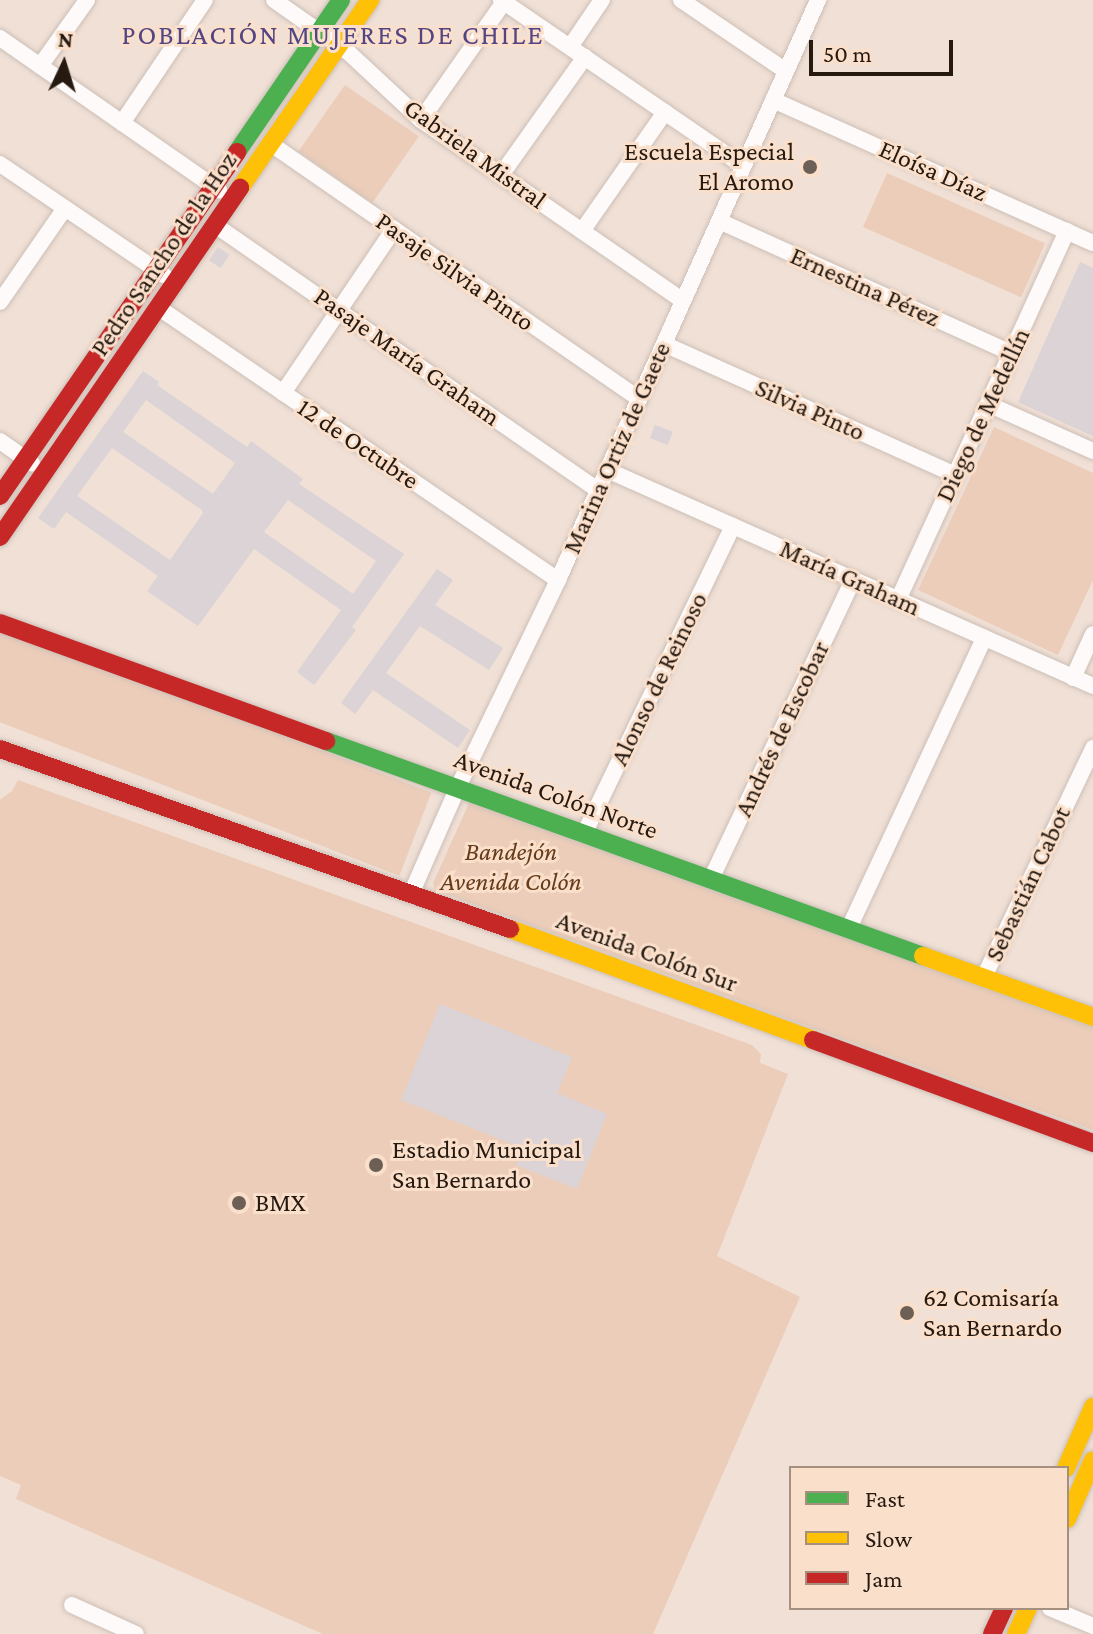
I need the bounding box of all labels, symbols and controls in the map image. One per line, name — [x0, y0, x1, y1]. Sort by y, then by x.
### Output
district label: POBLACIÓN MUJERES DE CHILE — [122, 18, 544, 52]
north arrow — [24, 24, 104, 104]
scale bar — [813, 24, 957, 74]
text: N — [57, 27, 74, 53]
text: 50 m — [823, 40, 872, 67]
street label: Gabriela Mistral — [398, 92, 552, 216]
street label: Eloísa Díaz — [874, 133, 992, 209]
place label: Escuela Especial El Aromo — [624, 136, 794, 198]
street label: Pedro Sancho de la Hoz — [84, 146, 244, 362]
marker: Escuela Especial El Aromo — [801, 158, 819, 176]
street label: Pasaje Silvia Pinto — [370, 206, 540, 338]
street label: Ernestina Pérez — [785, 240, 945, 334]
street label: Pasaje María Graham — [308, 281, 506, 433]
street label: Diego de Medellín — [929, 323, 1037, 507]
street label: Marina Ortiz de Gaete — [556, 337, 678, 559]
street label: Silvia Pinto — [750, 372, 870, 448]
street label: 12 de Octubre — [291, 392, 425, 496]
street label: María Graham — [775, 533, 925, 623]
street label: Alonso de Reinoso — [604, 587, 714, 771]
street label: Andrés de Escobar — [728, 636, 836, 822]
street label: Avenida Colón Norte — [450, 744, 662, 846]
street label: Sebastián Cabot — [978, 802, 1078, 966]
park label: Bandejón Avenida Colón — [440, 836, 582, 898]
street label: Avenida Colón Sur — [552, 905, 742, 999]
place label: Estadio Municipal San Bernardo — [392, 1134, 581, 1196]
marker: Estadio Municipal San Bernardo — [367, 1156, 385, 1174]
place label: BMX — [255, 1187, 306, 1219]
marker: BMX — [230, 1194, 248, 1212]
place label: 62 Comisaría San Bernardo — [923, 1282, 1062, 1344]
marker: 62 Comisaría San Bernardo — [898, 1304, 916, 1322]
legend — [789, 1466, 1069, 1610]
text: Fast — [865, 1485, 905, 1512]
text: Slow — [865, 1525, 912, 1552]
text: Jam — [865, 1565, 903, 1592]

